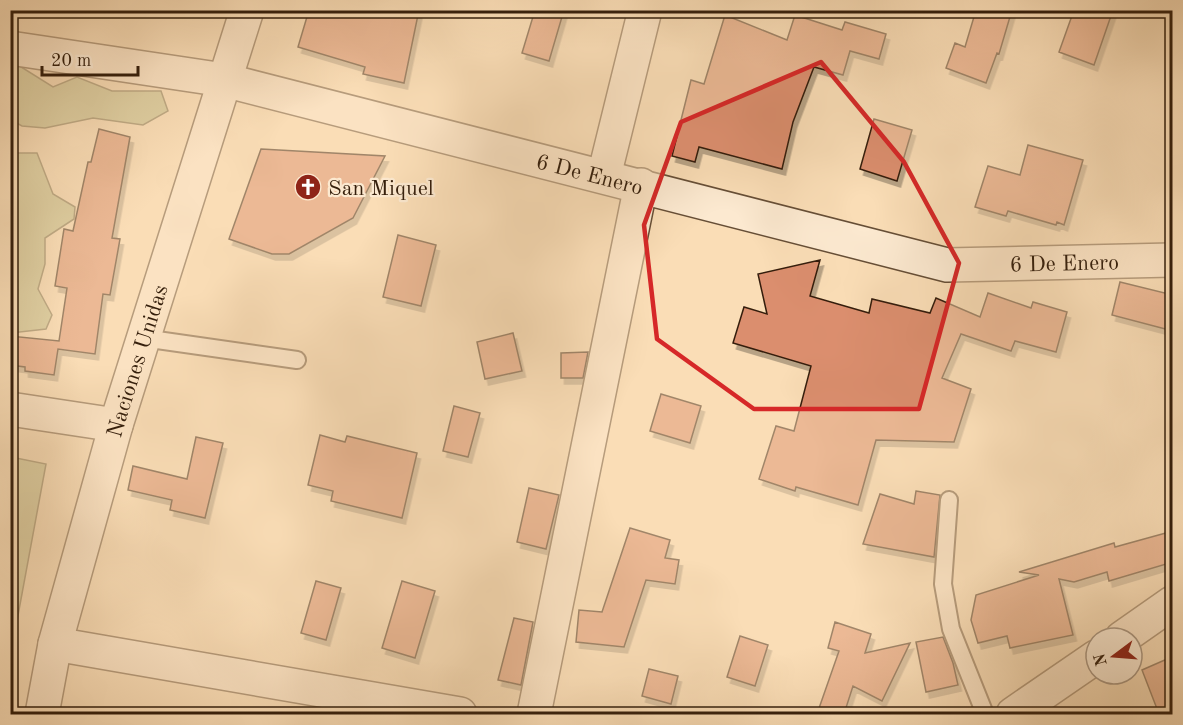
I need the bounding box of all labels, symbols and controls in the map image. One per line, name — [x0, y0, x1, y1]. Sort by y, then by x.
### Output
scale bar — [42, 39, 138, 77]
text: 20 m — [51, 52, 91, 70]
street label: 6 De Enero — [534, 151, 645, 200]
church icon: San Miquel — [293, 172, 323, 202]
place label: San Miquel — [328, 178, 434, 200]
street label: 6 De Enero — [1009, 252, 1119, 277]
street label: Naciones Unidas — [104, 282, 173, 440]
north arrow — [1084, 626, 1144, 686]
text: N — [1092, 651, 1111, 668]

